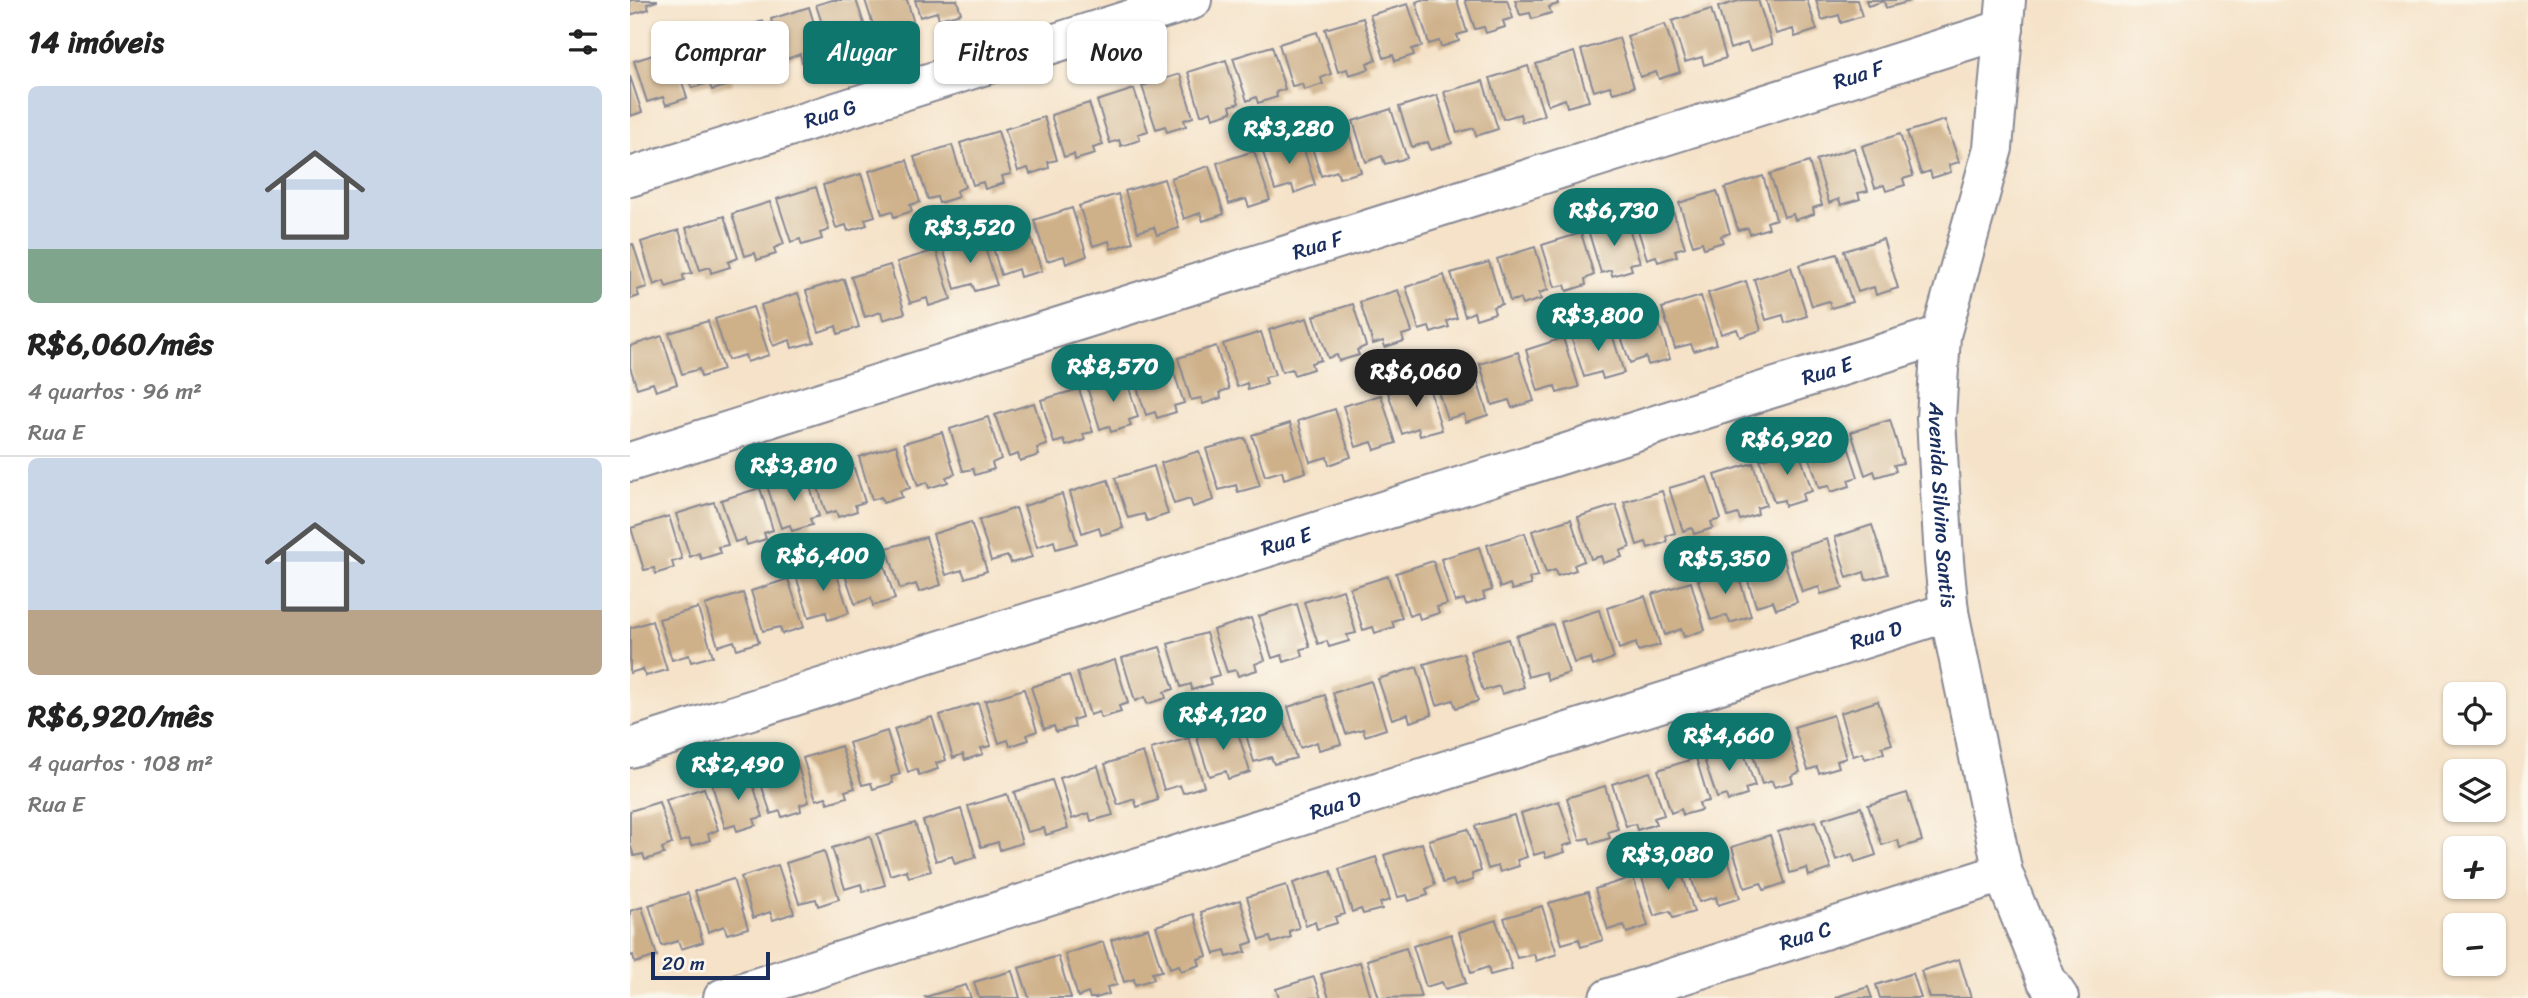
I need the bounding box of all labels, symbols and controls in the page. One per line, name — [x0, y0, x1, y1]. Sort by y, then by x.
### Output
text: 14 imóveis — [28, 15, 164, 69]
chip: Comprar — [651, 21, 789, 84]
chip: Alugar — [803, 21, 920, 84]
chip: Filtros — [934, 21, 1053, 84]
chip: Novo — [1067, 21, 1167, 84]
icon: filters — [564, 23, 602, 61]
street label: Rua F — [1828, 49, 1890, 101]
street label: Rua G — [799, 88, 861, 140]
pin: R$3,280 — [1224, 106, 1354, 166]
text: R$3,280 — [1244, 108, 1334, 149]
icon: home — [252, 132, 378, 258]
pin: R$6,730 — [1549, 188, 1679, 248]
text: R$6,730 — [1570, 190, 1659, 231]
pin: R$3,520 — [905, 205, 1035, 265]
text: R$3,520 — [925, 207, 1015, 248]
street label: Rua F — [1287, 219, 1349, 271]
pin: R$3,800 — [1533, 294, 1663, 353]
text: R$3,800 — [1552, 295, 1644, 336]
text: R$6,060/mês — [28, 317, 214, 371]
pin: R$8,570 — [1048, 344, 1178, 404]
street label: Rua E — [1797, 345, 1859, 397]
text: R$8,570 — [1067, 346, 1159, 387]
pin: R$6,060 — [1351, 350, 1481, 409]
text: R$6,060 — [1371, 351, 1461, 392]
text: 4 quartos · 96 m² — [28, 371, 202, 412]
street label: Avenida Silvino Santis — [1917, 401, 1967, 610]
text: Rua E — [28, 412, 85, 453]
pin: R$6,920 — [1722, 418, 1852, 477]
text: R$6,920 — [1742, 419, 1832, 460]
pin: R$3,810 — [729, 444, 859, 503]
text: R$3,810 — [751, 445, 837, 486]
icon: home — [252, 504, 378, 630]
street label: Rua E — [1256, 515, 1318, 567]
pin: R$6,400 — [758, 534, 888, 593]
text: R$6,400 — [777, 535, 869, 576]
pin: R$5,350 — [1660, 536, 1790, 596]
text: R$5,350 — [1680, 538, 1770, 579]
street label: Rua D — [1845, 609, 1907, 661]
map controls — [2443, 682, 2506, 976]
button: locate — [2443, 682, 2506, 745]
text: R$6,920/mês — [28, 689, 213, 743]
pin: R$4,120 — [1158, 692, 1288, 752]
text: R$4,120 — [1179, 694, 1267, 735]
pin: R$4,660 — [1664, 714, 1794, 773]
text: R$4,660 — [1684, 715, 1774, 756]
pin: R$2,490 — [673, 742, 803, 802]
text: 4 quartos · 108 m² — [28, 743, 213, 784]
text: R$2,490 — [692, 744, 784, 785]
button: layers — [2443, 759, 2506, 822]
street label: Rua D — [1305, 779, 1367, 831]
text: Rua E — [28, 784, 85, 825]
pin: R$3,080 — [1603, 832, 1733, 892]
text: R$3,080 — [1622, 834, 1714, 875]
button: + — [2443, 836, 2506, 899]
street label: Rua C — [1774, 910, 1836, 962]
button: − — [2443, 913, 2506, 976]
text: 20 m — [662, 947, 705, 980]
scale bar — [651, 949, 770, 981]

